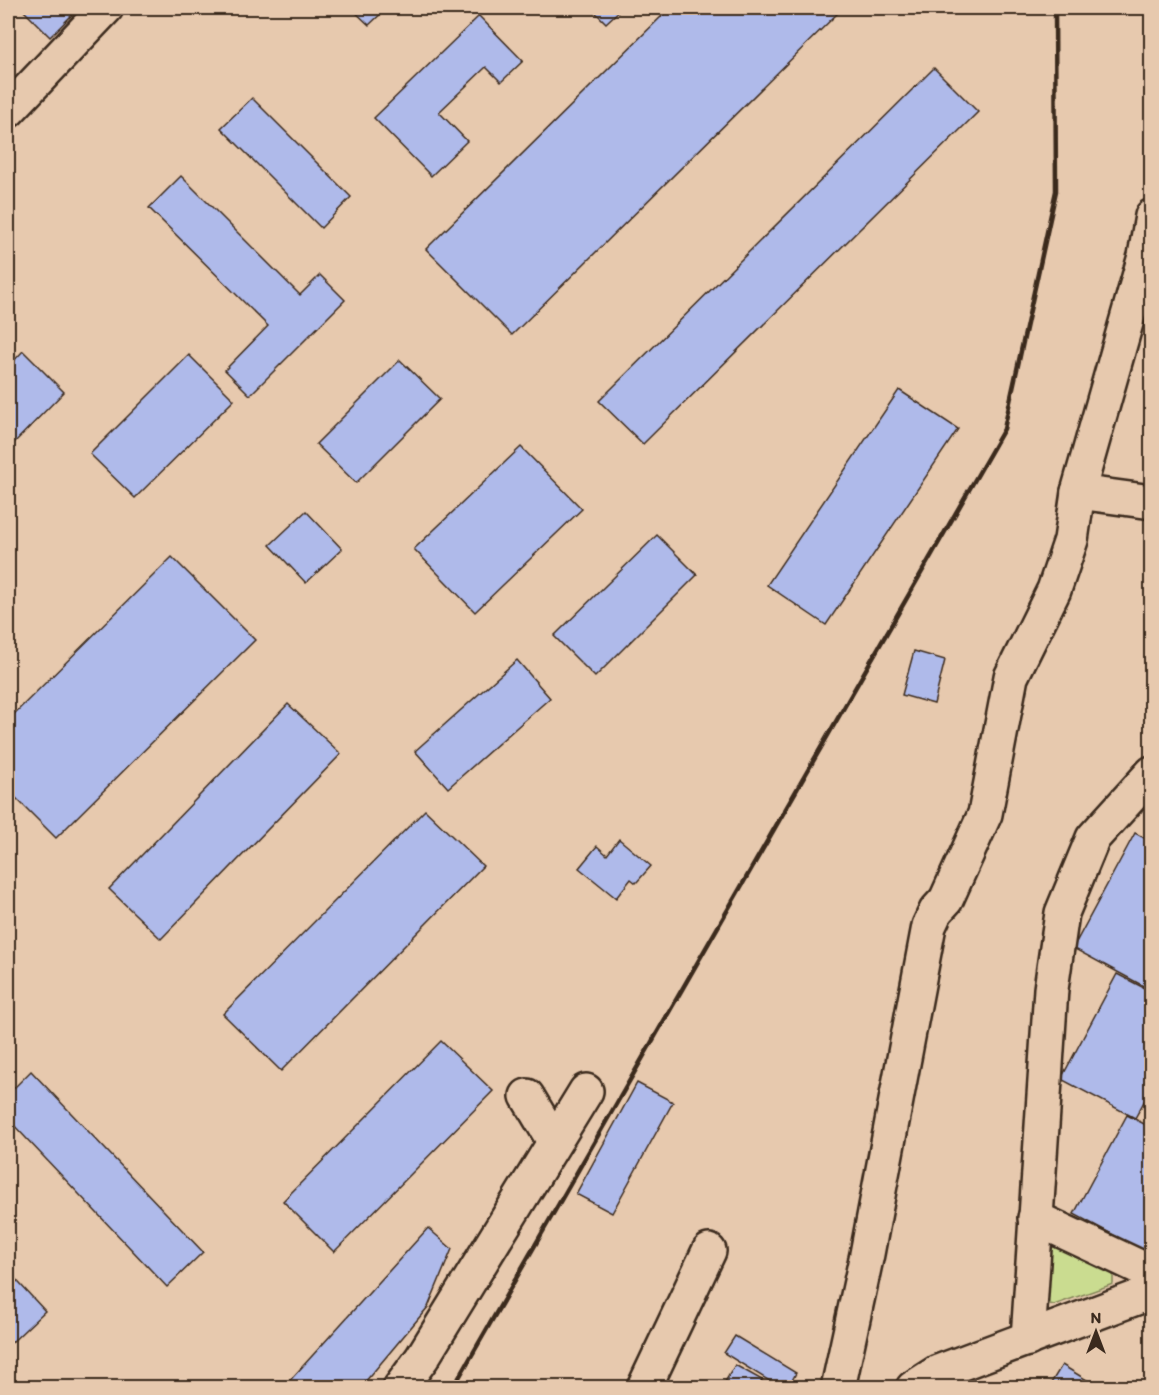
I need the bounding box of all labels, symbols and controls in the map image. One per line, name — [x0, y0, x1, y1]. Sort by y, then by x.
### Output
north arrow — [1066, 1302, 1126, 1362]
text: N — [1091, 1308, 1101, 1327]

